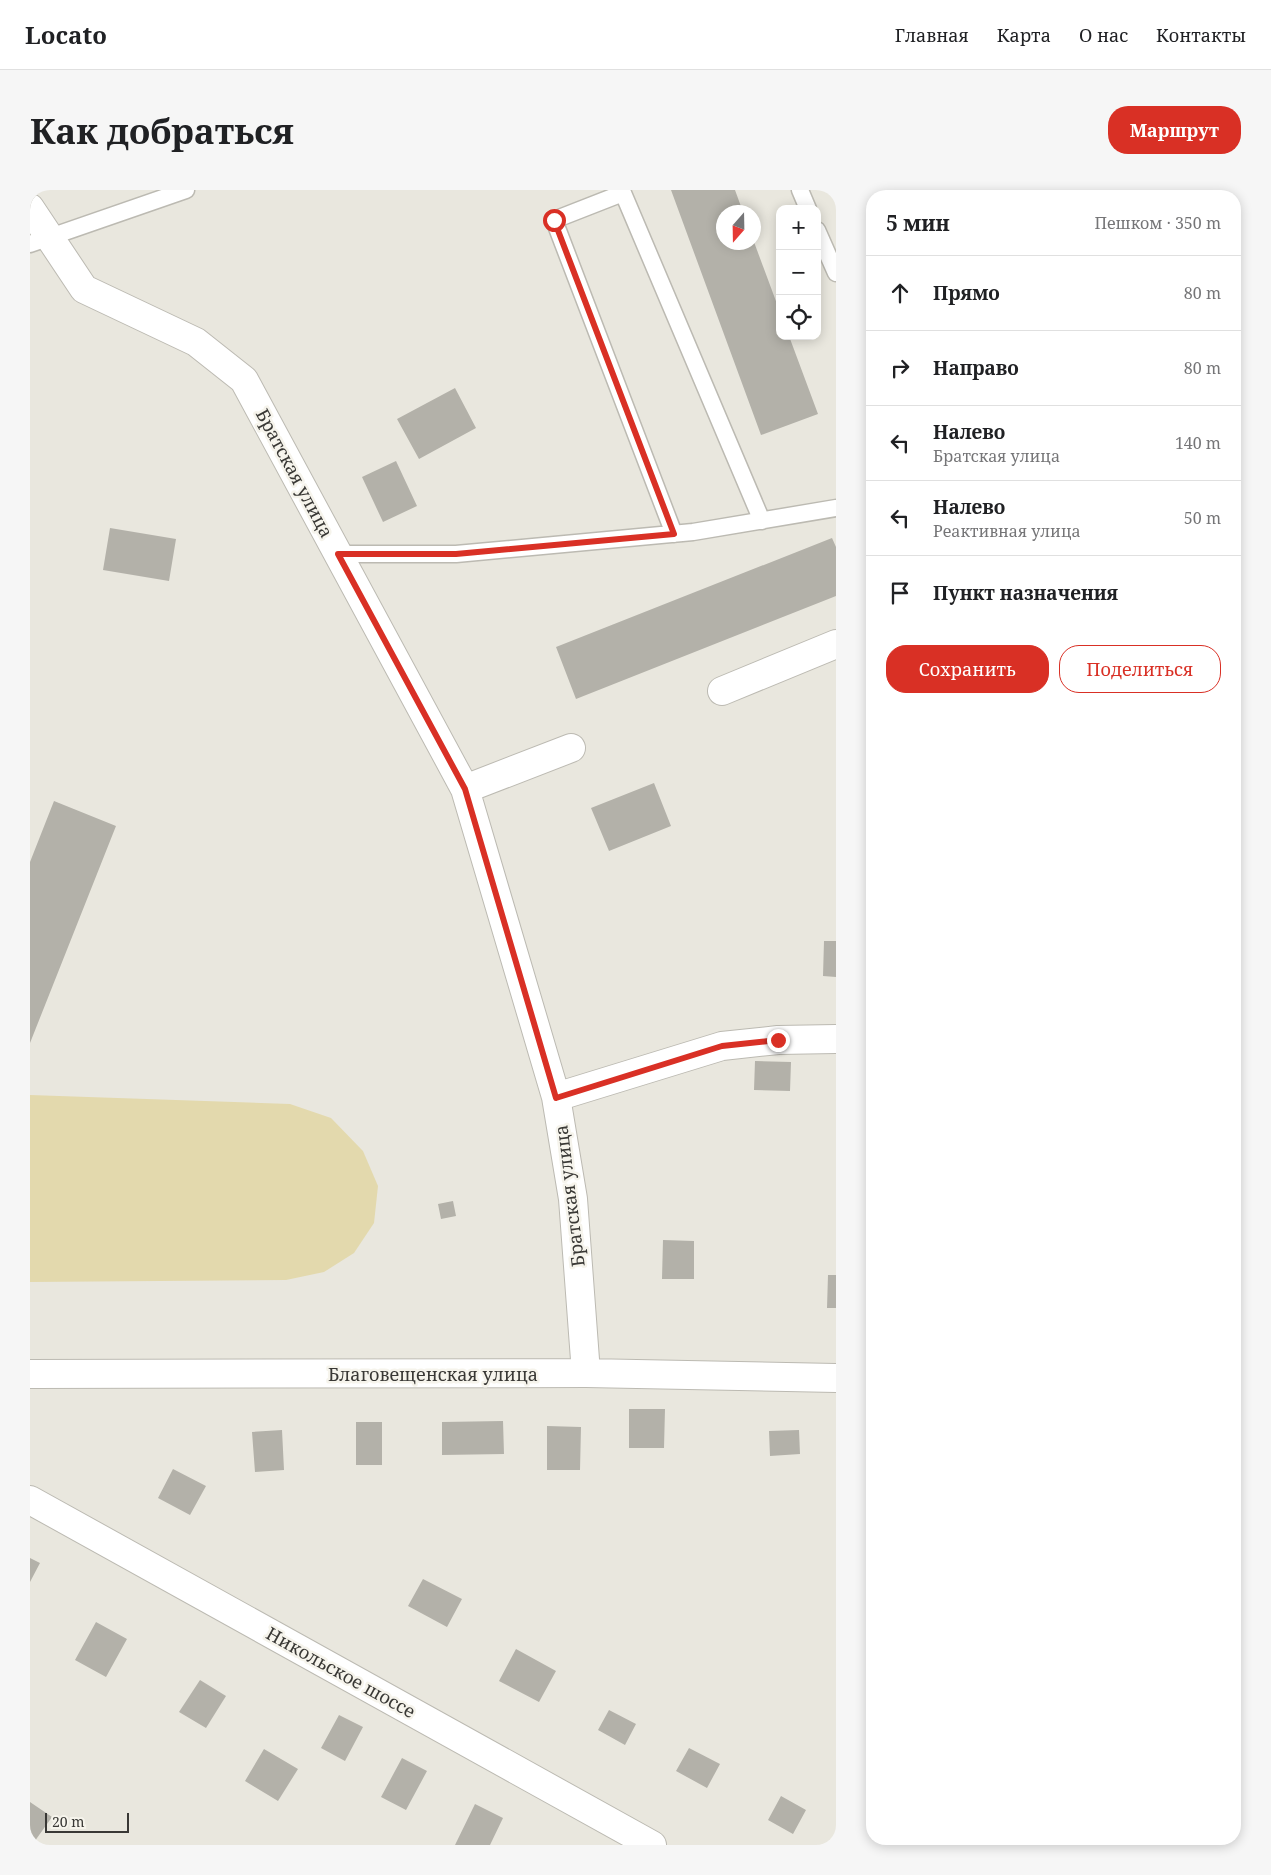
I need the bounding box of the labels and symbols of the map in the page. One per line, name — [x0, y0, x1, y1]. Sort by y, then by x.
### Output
north arrow — [716, 205, 761, 250]
route start — [543, 209, 566, 232]
street label: Братская улица — [251, 404, 339, 542]
route end — [767, 1029, 790, 1052]
street label: Братская улица — [548, 1124, 590, 1268]
street label: Благовещенская улица — [328, 1362, 538, 1386]
street label: Никольское шоссе — [262, 1621, 420, 1723]
scale bar — [45, 1810, 129, 1833]

